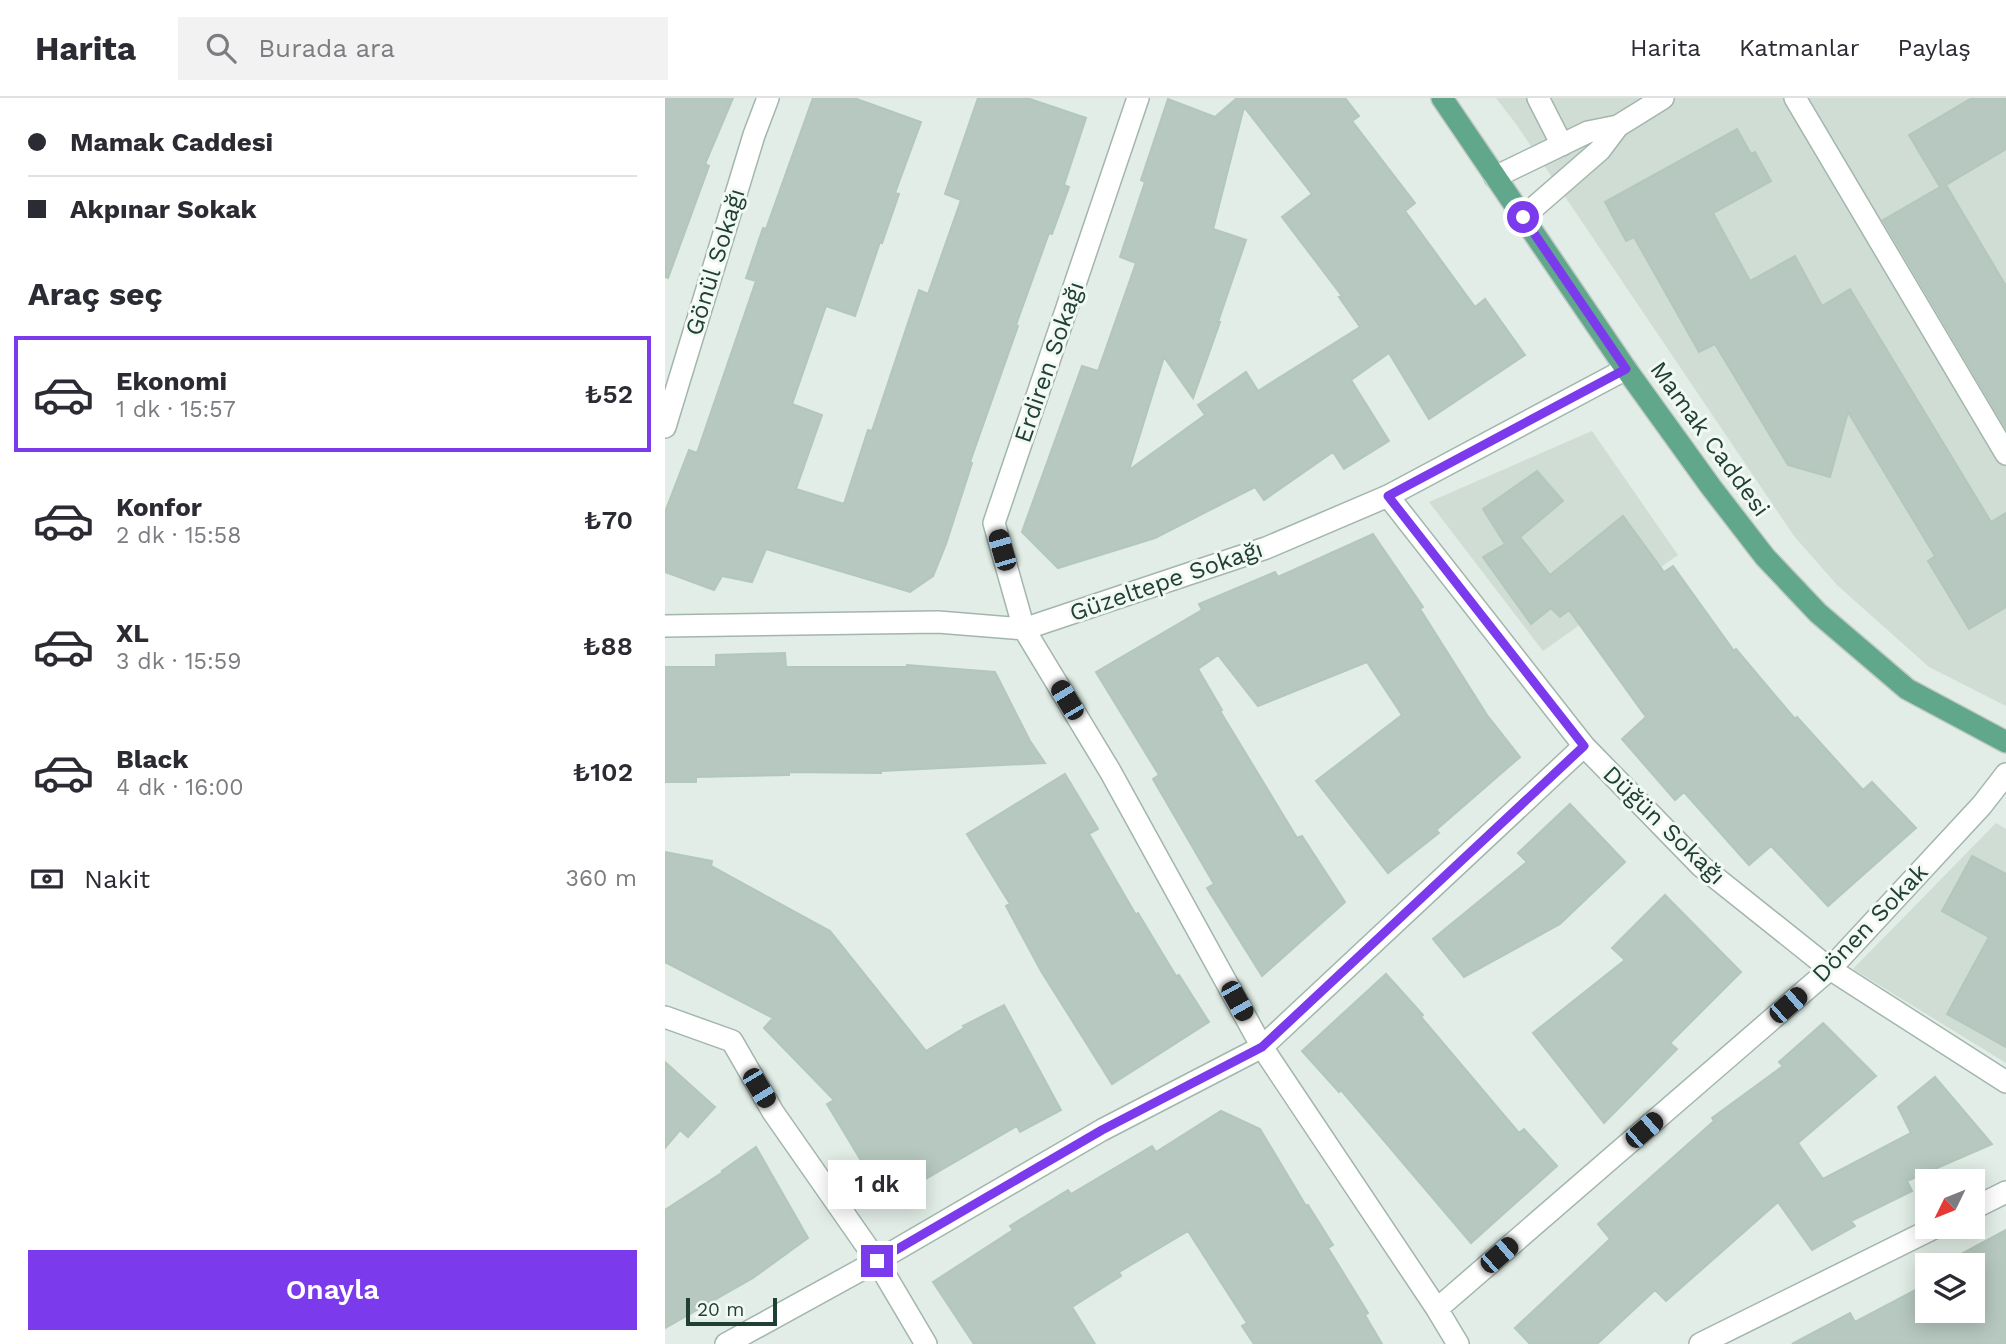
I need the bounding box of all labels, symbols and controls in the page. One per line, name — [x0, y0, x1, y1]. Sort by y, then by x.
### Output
search box — [178, 17, 668, 80]
text: Harita — [35, 29, 136, 68]
icon: search — [202, 29, 240, 67]
text: Burada ara — [258, 33, 395, 63]
text: Harita — [1630, 34, 1701, 62]
text: Katmanlar — [1739, 34, 1860, 62]
text: Paylaş — [1898, 34, 1971, 62]
text: Mamak Caddesi — [70, 127, 273, 157]
street label: Gönül Sokağı — [679, 185, 751, 339]
text: Akpınar Sokak — [70, 194, 257, 224]
route start — [1507, 201, 1539, 233]
text: Araç seç — [28, 275, 163, 313]
street label: Erdiren Sokağı — [1008, 278, 1090, 446]
street label: Mamak Caddesi — [1644, 356, 1776, 522]
icon: car — [32, 363, 95, 426]
text: Ekonomi — [116, 366, 227, 396]
text: ₺52 — [585, 379, 633, 409]
text: 1 dk · 15:57 — [116, 396, 236, 423]
icon: car — [32, 489, 95, 552]
text: Konfor — [116, 492, 202, 522]
text: ₺70 — [584, 505, 633, 535]
text: 2 dk · 15:58 — [116, 522, 241, 549]
car — [987, 527, 1018, 573]
street label: Güzeltepe Sokağı — [1066, 535, 1266, 627]
icon: car — [32, 615, 95, 678]
text: XL — [116, 618, 149, 648]
text: ₺88 — [583, 631, 633, 661]
text: 3 dk · 15:59 — [116, 648, 241, 675]
car — [1048, 677, 1087, 723]
icon: car — [32, 741, 95, 804]
text: Black — [116, 744, 188, 774]
text: ₺102 — [572, 757, 633, 787]
street label: Düğün Sokağı — [1597, 760, 1731, 890]
text: 4 dk · 16:00 — [116, 774, 244, 801]
street label: Dönen Sokak — [1807, 858, 1934, 988]
icon: cash — [28, 860, 66, 898]
text: Nakit — [84, 864, 150, 894]
text: 360 m — [566, 865, 637, 892]
car — [1218, 978, 1257, 1024]
car — [1766, 983, 1811, 1027]
car — [740, 1065, 779, 1111]
car — [1622, 1108, 1667, 1152]
callout: 1 dk — [828, 1160, 926, 1208]
north arrow — [1915, 1169, 1985, 1239]
map controls — [1915, 1169, 1985, 1323]
text: 1 dk — [855, 1171, 899, 1198]
car — [1477, 1233, 1522, 1277]
route end — [861, 1245, 893, 1277]
button: Onayla — [28, 1250, 637, 1330]
button: layers — [1915, 1253, 1985, 1323]
scale bar — [686, 1295, 777, 1327]
text: 20 m — [697, 1298, 744, 1321]

